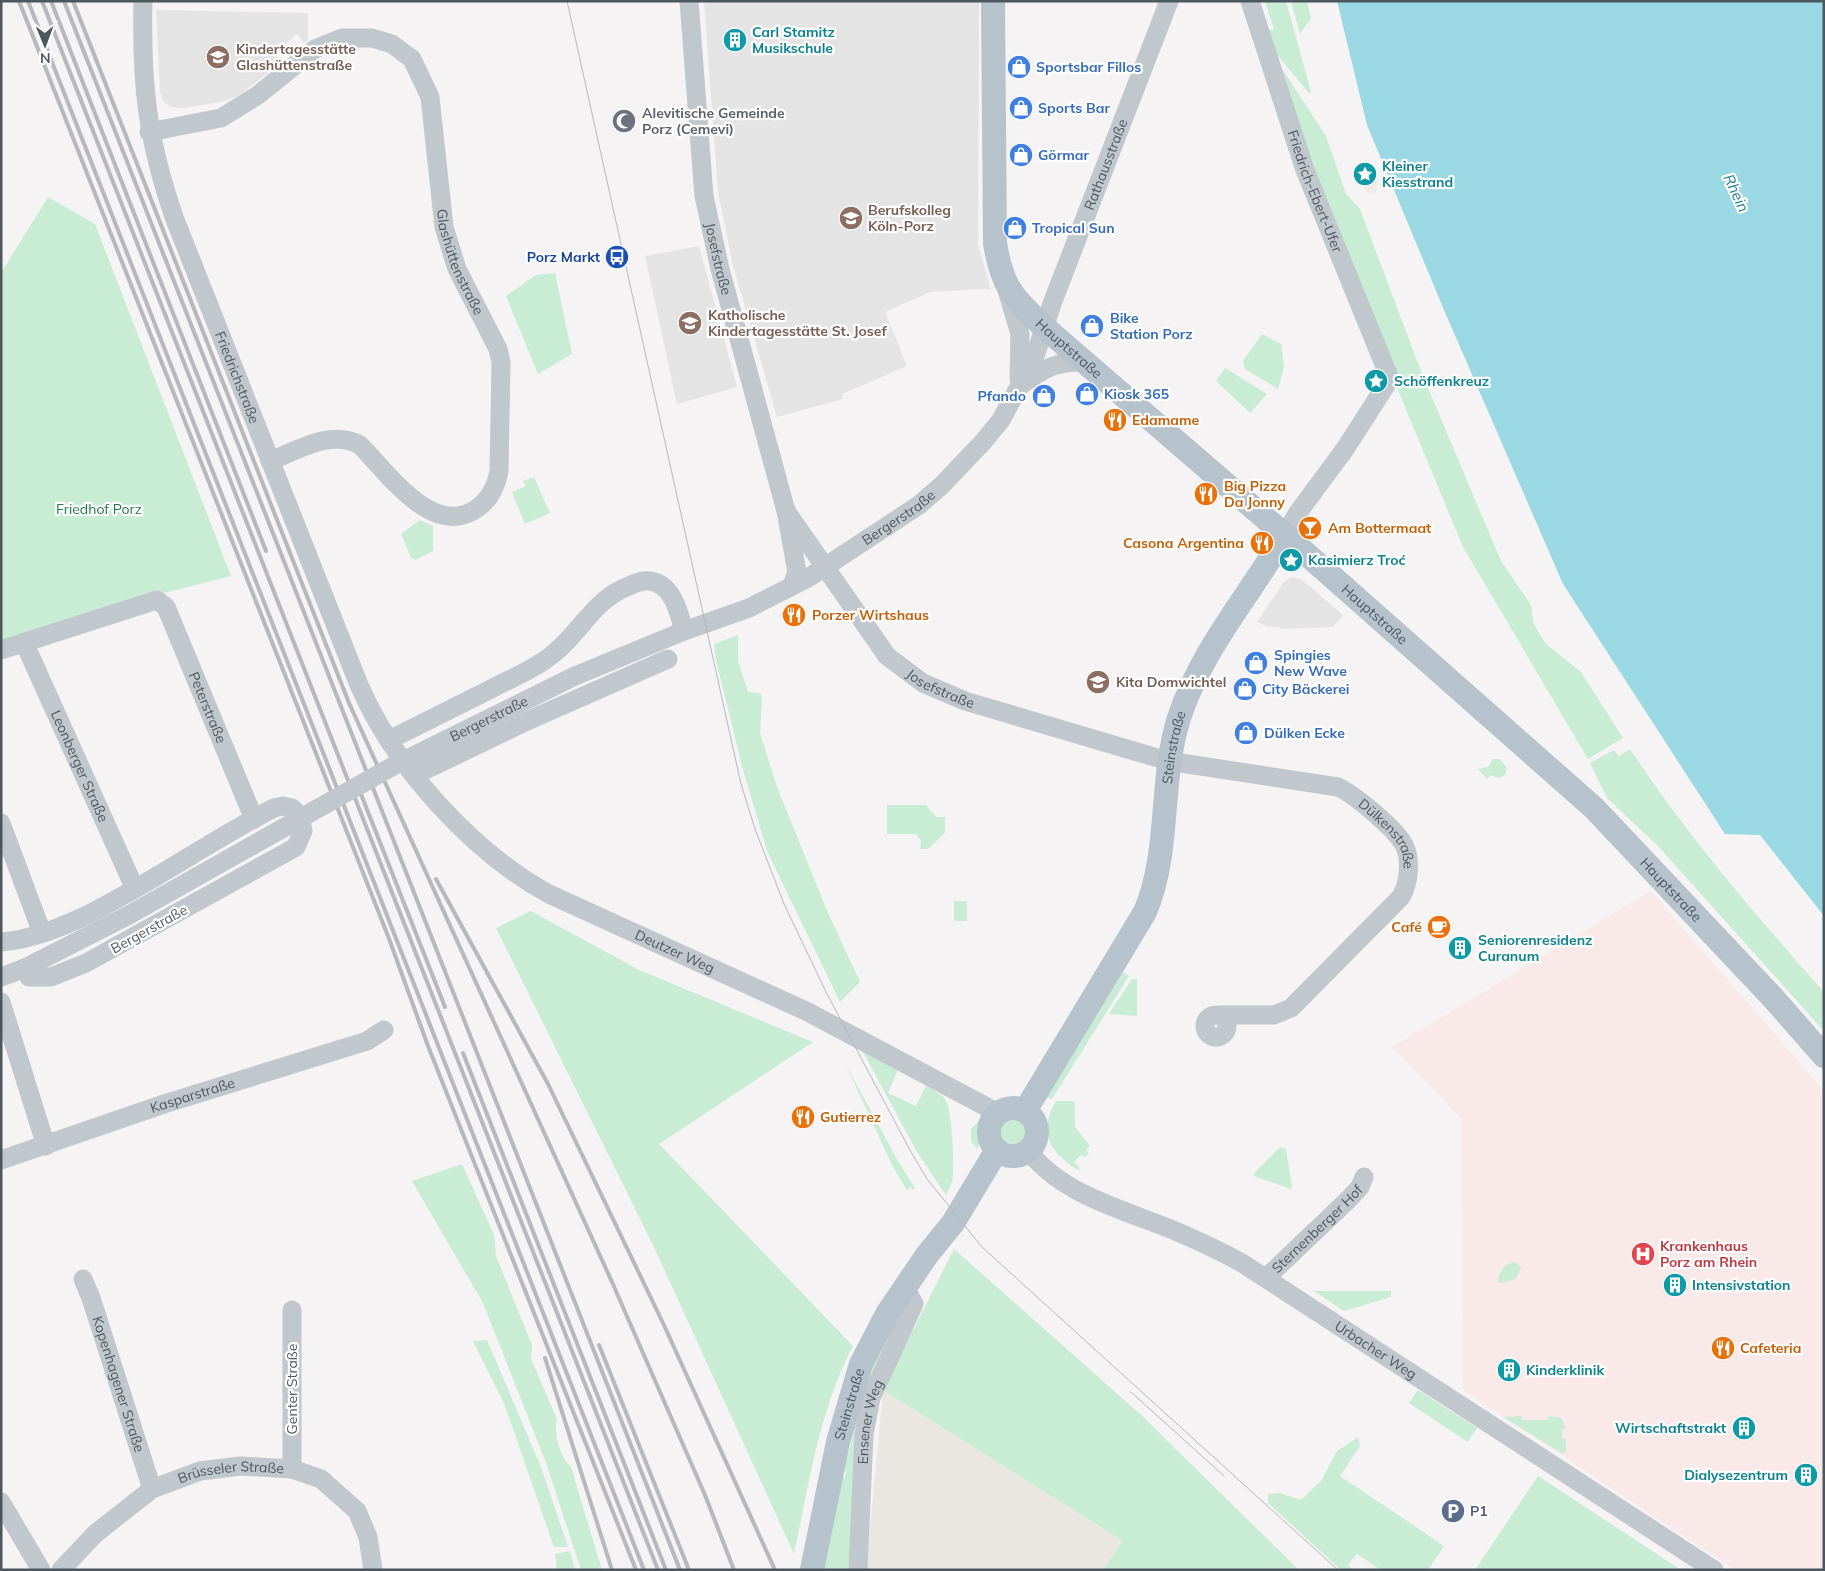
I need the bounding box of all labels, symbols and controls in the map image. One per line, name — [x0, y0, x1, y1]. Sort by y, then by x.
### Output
north arrow — [20, 20, 70, 70]
place label: Carl Stamitz Musikschule — [752, 23, 835, 57]
building icon: Carl Stamitz Musikschule — [722, 27, 748, 53]
place label: Kindertagesstätte Glashüttenstraße — [236, 40, 356, 74]
school or university icon: Kindertagesstätte Glashüttenstraße — [205, 44, 231, 70]
text: N — [40, 49, 51, 67]
shop icon: Sportsbar Fillos — [1006, 54, 1032, 80]
place label: Sportsbar Fillos — [1036, 58, 1141, 76]
shop icon: Sports Bar — [1008, 95, 1034, 121]
place label: Sports Bar — [1038, 99, 1110, 117]
place label: Alevitische Gemeinde Porz (Cemevi) — [642, 104, 785, 138]
mosque icon: Alevitische Gemeinde Porz (Cemevi) — [611, 108, 637, 134]
street label: Rathausstraße — [1080, 116, 1132, 213]
street label: Friedrich-Ebert-Ufer — [1284, 128, 1347, 256]
shop icon: Görmar — [1008, 142, 1034, 168]
place label: Görmar — [1038, 146, 1089, 164]
place label: Kleiner Kiesstrand — [1382, 157, 1453, 191]
place icon: Kleiner Kiesstrand — [1352, 161, 1378, 187]
water label: Rhein — [1719, 171, 1754, 215]
place label: Berufskolleg Köln-Porz — [868, 201, 951, 235]
school or university icon: Berufskolleg Köln-Porz — [838, 205, 864, 231]
street label: Glashüttenstraße — [433, 208, 488, 318]
shop icon: Tropical Sun — [1002, 215, 1028, 241]
place label: Tropical Sun — [1032, 219, 1115, 237]
street label: Josefstraße — [701, 221, 736, 297]
bus stop icon: Porz Markt — [604, 244, 630, 270]
place label: Porz Markt — [527, 248, 601, 266]
place label: Katholische Kindertagesstätte St. Josef — [708, 306, 887, 340]
place label: Bike Station Porz — [1110, 309, 1193, 343]
school or university icon: Katholische Kindertagesstätte St. Josef — [677, 310, 703, 336]
shop icon: Bike Station Porz — [1079, 313, 1105, 339]
street label: Hauptstraße — [1032, 315, 1106, 382]
street label: Friedrichstraße — [211, 329, 264, 426]
place icon: Schöffenkreuz — [1363, 368, 1389, 394]
place label: Schöffenkreuz — [1394, 372, 1489, 390]
shop icon: Kiosk 365 — [1074, 381, 1100, 407]
shop icon: Pfando — [1031, 383, 1057, 409]
place label: Kiosk 365 — [1104, 385, 1169, 403]
place label: Pfando — [978, 387, 1026, 405]
restaurant icon: Edamame — [1102, 407, 1128, 433]
place label: Edamame — [1132, 411, 1199, 429]
place label: Big Pizza Da Jonny — [1224, 477, 1286, 511]
restaurant icon: Big Pizza Da Jonny — [1193, 481, 1219, 507]
street label: Bergerstraße — [859, 486, 939, 549]
park label: Friedhof Porz — [56, 500, 142, 518]
bar icon: Am Bottermaat — [1297, 515, 1323, 541]
place label: Am Bottermaat — [1328, 519, 1432, 537]
restaurant icon: Casona Argentina — [1249, 530, 1275, 556]
place label: Casona Argentina — [1123, 534, 1244, 552]
place icon: Kasimierz Troć — [1278, 547, 1304, 573]
place label: Kasimierz Troć — [1308, 551, 1406, 569]
street label: Hauptstraße — [1338, 580, 1411, 648]
restaurant icon: Porzer Wirtshaus — [781, 602, 807, 628]
place label: Porzer Wirtshaus — [812, 606, 929, 624]
place label: Spingies New Wave — [1274, 646, 1347, 680]
shop icon: Spingies New Wave — [1243, 650, 1269, 676]
street label: Josefstraße — [903, 665, 977, 712]
street label: Peterstraße — [185, 669, 231, 746]
school or university icon: Kita Domwichtel — [1085, 669, 1111, 695]
place label: Kita Domwichtel — [1116, 673, 1226, 691]
shop icon: City Bäckerei — [1232, 676, 1258, 702]
place label: City Bäckerei — [1262, 680, 1349, 698]
street label: Bergerstraße — [447, 692, 531, 746]
street label: Leonberger Straße — [47, 707, 113, 825]
street label: Steinstraße — [1158, 708, 1190, 785]
shop icon: Dülken Ecke — [1233, 720, 1259, 746]
place label: Dülken Ecke — [1264, 724, 1345, 742]
street label: Dülkenstraße — [1355, 795, 1418, 869]
street label: Hauptstraße — [1636, 854, 1706, 926]
street label: Bergerstraße — [108, 901, 190, 957]
cafe icon: Café — [1426, 914, 1452, 940]
place label: Café — [1391, 918, 1422, 936]
street label: Deutzer Weg — [632, 925, 717, 977]
place label: Seniorenresidenz Curanum — [1478, 931, 1592, 965]
building icon: Seniorenresidenz Curanum — [1447, 935, 1473, 961]
street label: Kasparstraße — [148, 1074, 237, 1117]
restaurant icon: Gutierrez — [790, 1104, 816, 1130]
place label: Gutierrez — [820, 1108, 881, 1126]
street label: Sternenberger Hof — [1268, 1181, 1367, 1277]
place label: Krankenhaus Porz am Rhein — [1660, 1237, 1757, 1271]
hospital icon: Krankenhaus Porz am Rhein — [1630, 1241, 1656, 1267]
building icon: Intensivstation — [1662, 1272, 1688, 1298]
place label: Intensivstation — [1692, 1276, 1791, 1294]
street label: Kopenhagener Straße — [88, 1314, 149, 1454]
street label: Urbacher Weg — [1331, 1317, 1420, 1383]
restaurant icon: Cafeteria — [1710, 1335, 1736, 1361]
place label: Cafeteria — [1740, 1339, 1801, 1357]
street label: Genter Straße — [283, 1344, 301, 1434]
building icon: Kinderklinik — [1496, 1357, 1522, 1383]
place label: Kinderklinik — [1526, 1361, 1604, 1379]
street label: Steinstraße — [830, 1366, 868, 1442]
street label: Ensener Weg — [854, 1377, 887, 1465]
building icon: Wirtschaftstrakt — [1731, 1415, 1757, 1441]
place label: Wirtschaftstrakt — [1615, 1419, 1727, 1437]
street label: Brüsseler Straße — [175, 1457, 284, 1488]
building icon: Dialysezentrum — [1793, 1462, 1819, 1488]
place label: Dialysezentrum — [1684, 1466, 1788, 1484]
parking icon: P1 — [1440, 1498, 1466, 1524]
place label: P1 — [1470, 1502, 1488, 1520]

